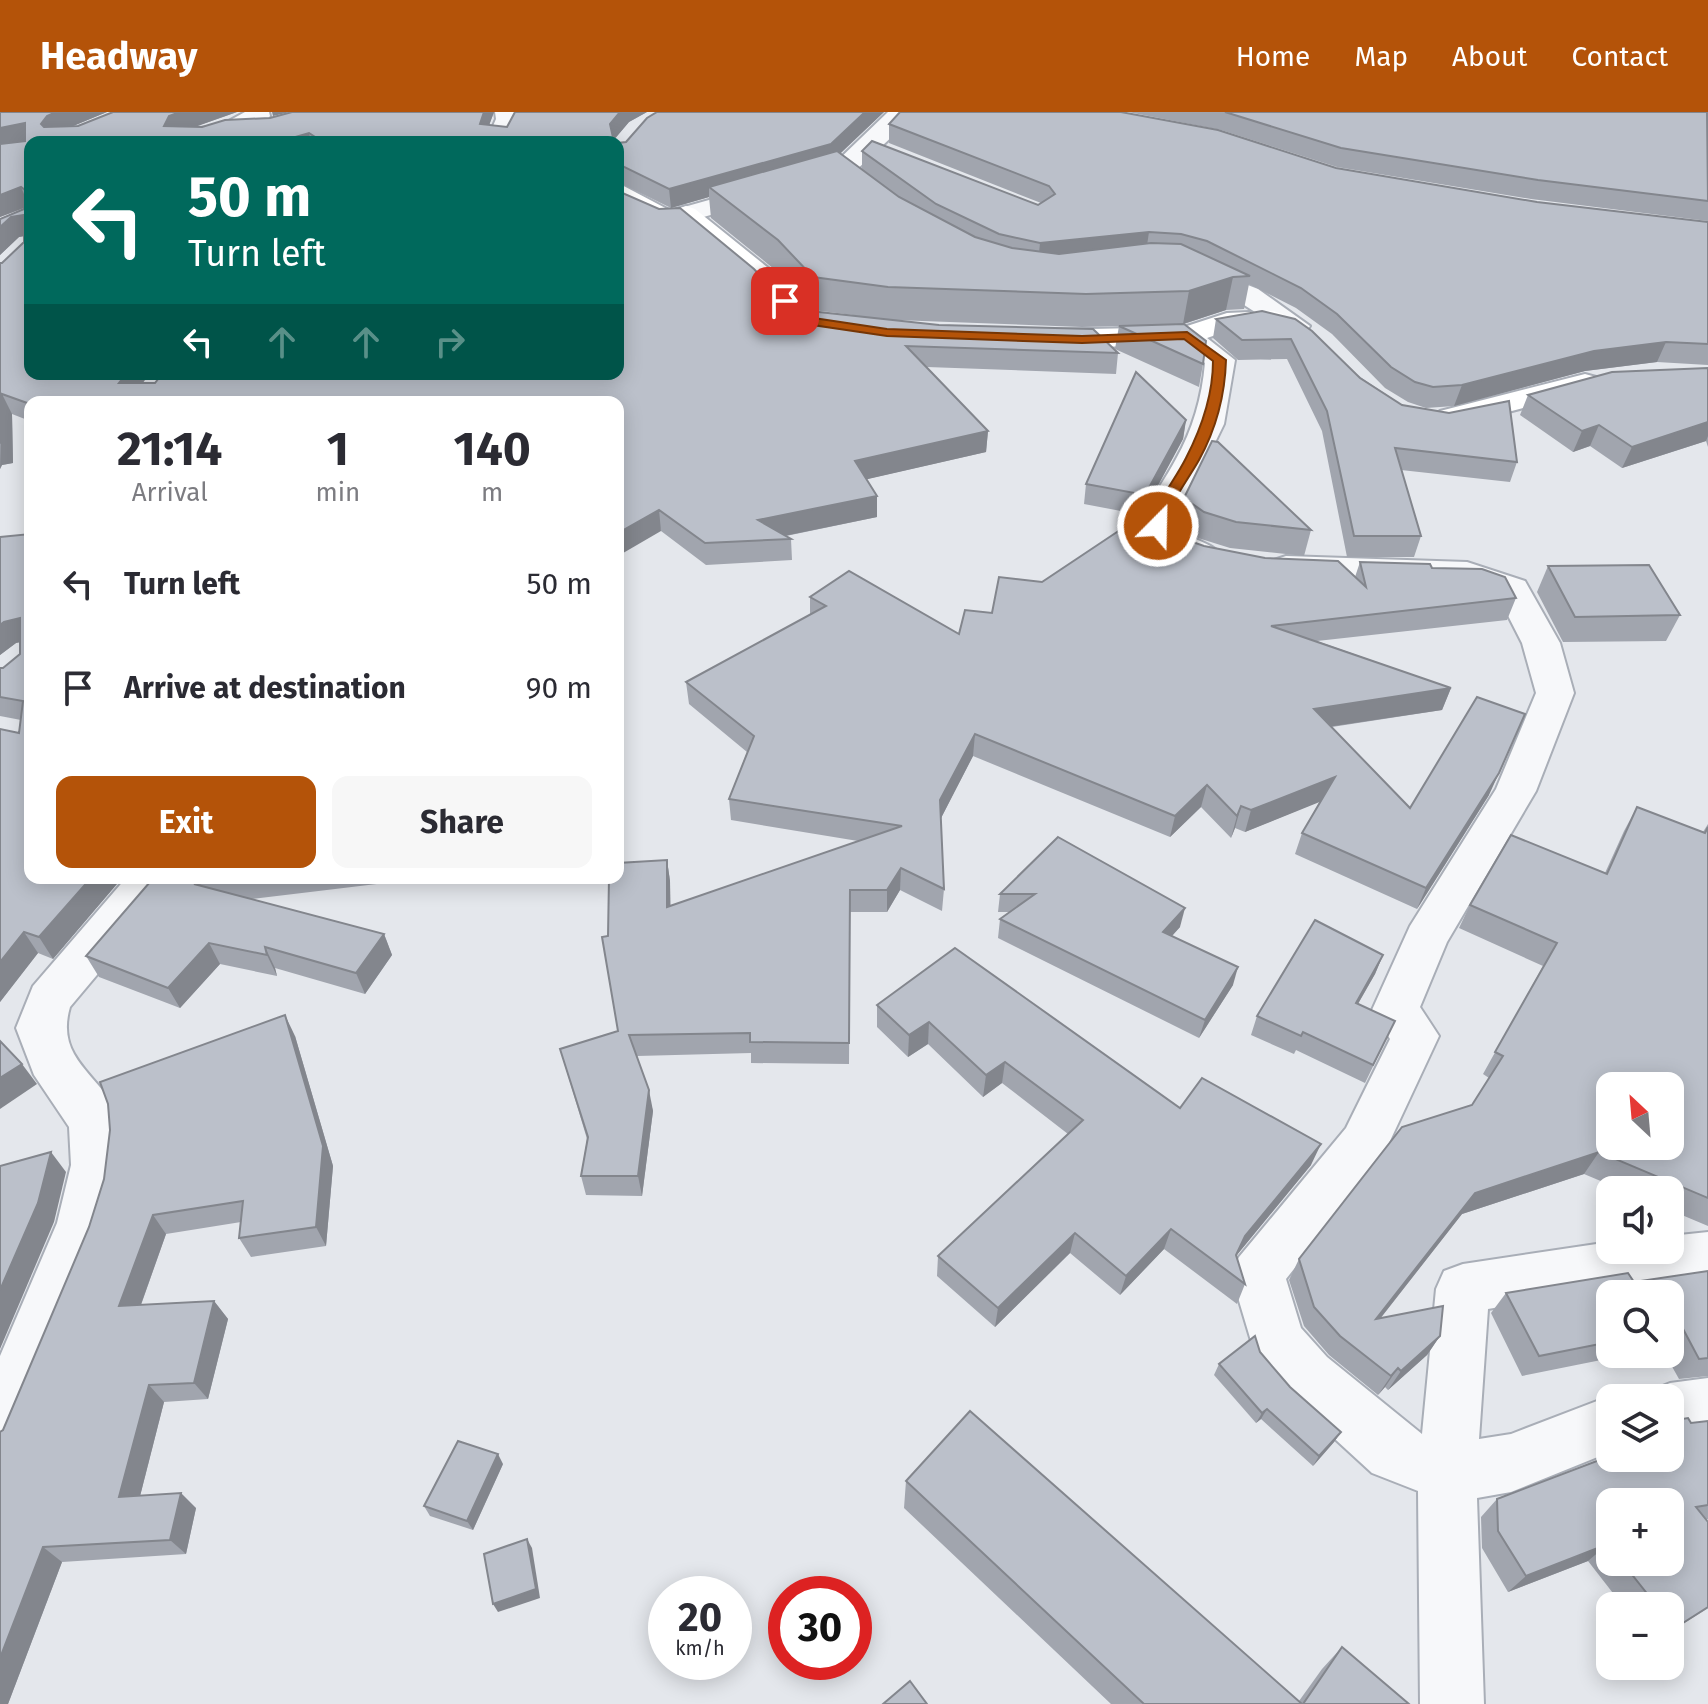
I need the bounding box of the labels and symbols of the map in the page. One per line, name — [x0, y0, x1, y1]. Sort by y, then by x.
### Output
pin — [751, 267, 819, 335]
position arrow — [1116, 484, 1200, 568]
north arrow — [1596, 1072, 1684, 1160]
speed limit sign: 30 — [768, 1576, 872, 1680]

